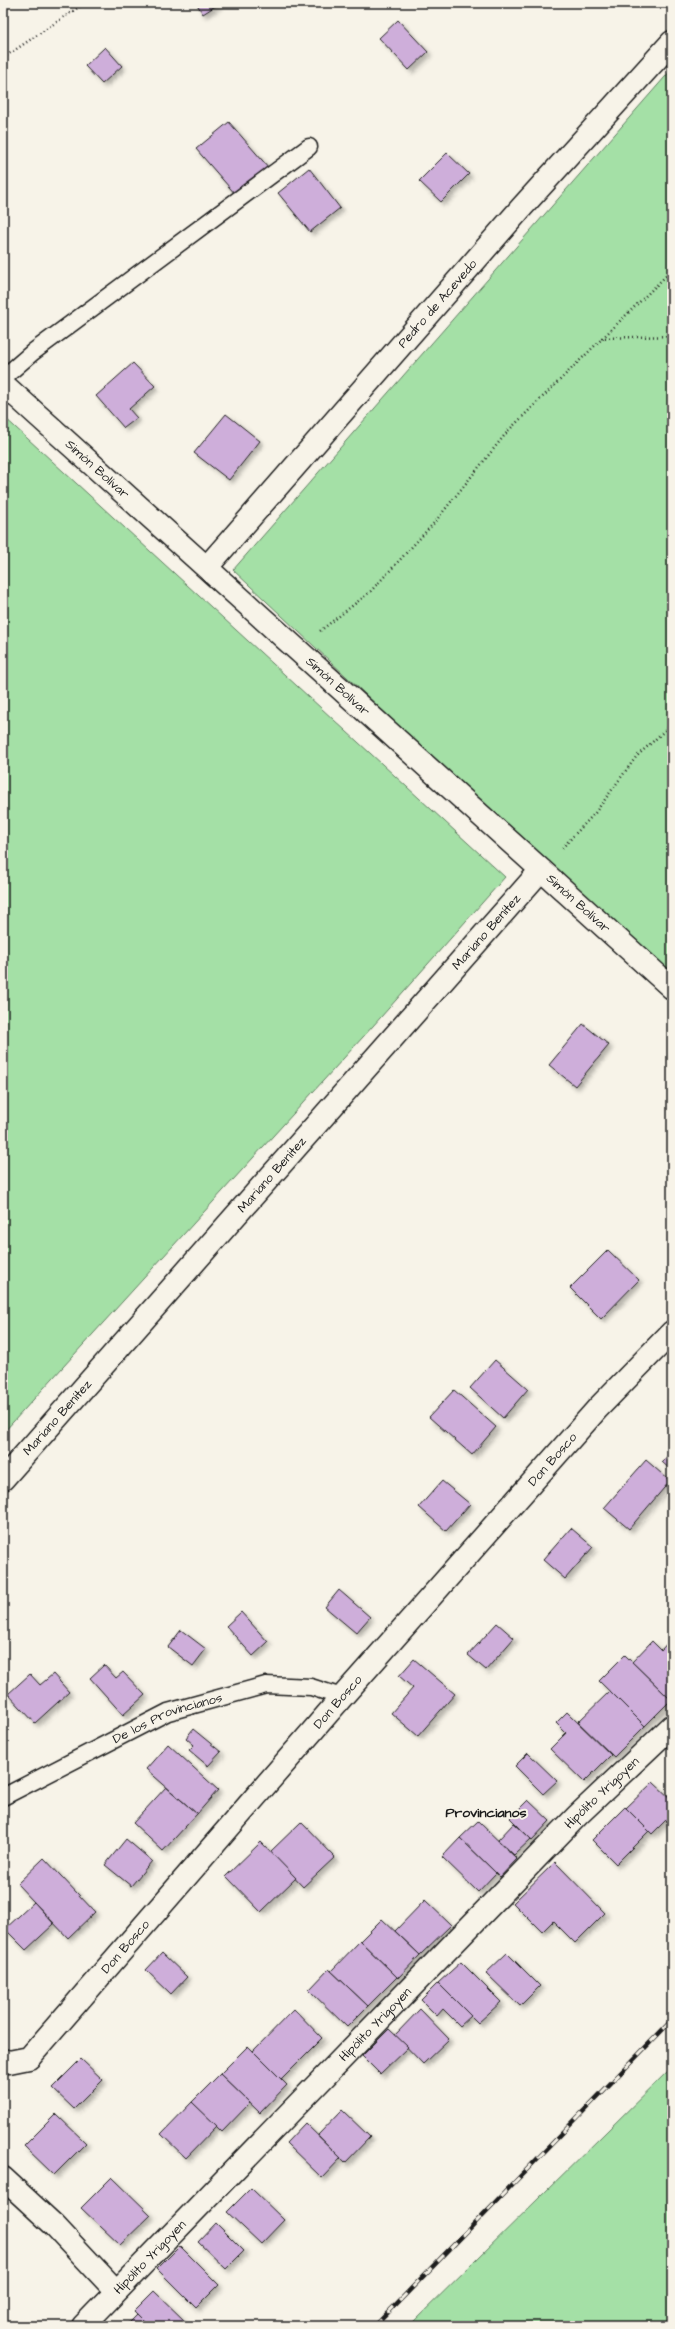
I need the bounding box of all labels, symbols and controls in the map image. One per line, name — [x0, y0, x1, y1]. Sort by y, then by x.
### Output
street label: Pedro de Acevedo — [394, 255, 482, 352]
street label: Simón Bolívar — [61, 435, 133, 503]
street label: Simón Bolívar — [302, 653, 374, 720]
street label: Simón Bolívar — [542, 870, 614, 937]
street label: Mariano Benítez — [448, 890, 525, 974]
street label: Mariano Benítez — [233, 1132, 311, 1217]
street label: Mariano Benítez — [19, 1375, 96, 1459]
street label: Don Bosco — [524, 1428, 582, 1490]
street label: Don Bosco — [309, 1671, 367, 1733]
street label: De los Provincianos — [110, 1688, 225, 1748]
street label: Hipólito Yrigoyen — [560, 1752, 643, 1833]
district label: Provincianos — [446, 1803, 526, 1823]
street label: Don Bosco — [97, 1915, 154, 1978]
street label: Hipólito Yrigoyen — [335, 1983, 416, 2065]
street label: Hipólito Yrigoyen — [110, 2216, 190, 2298]

